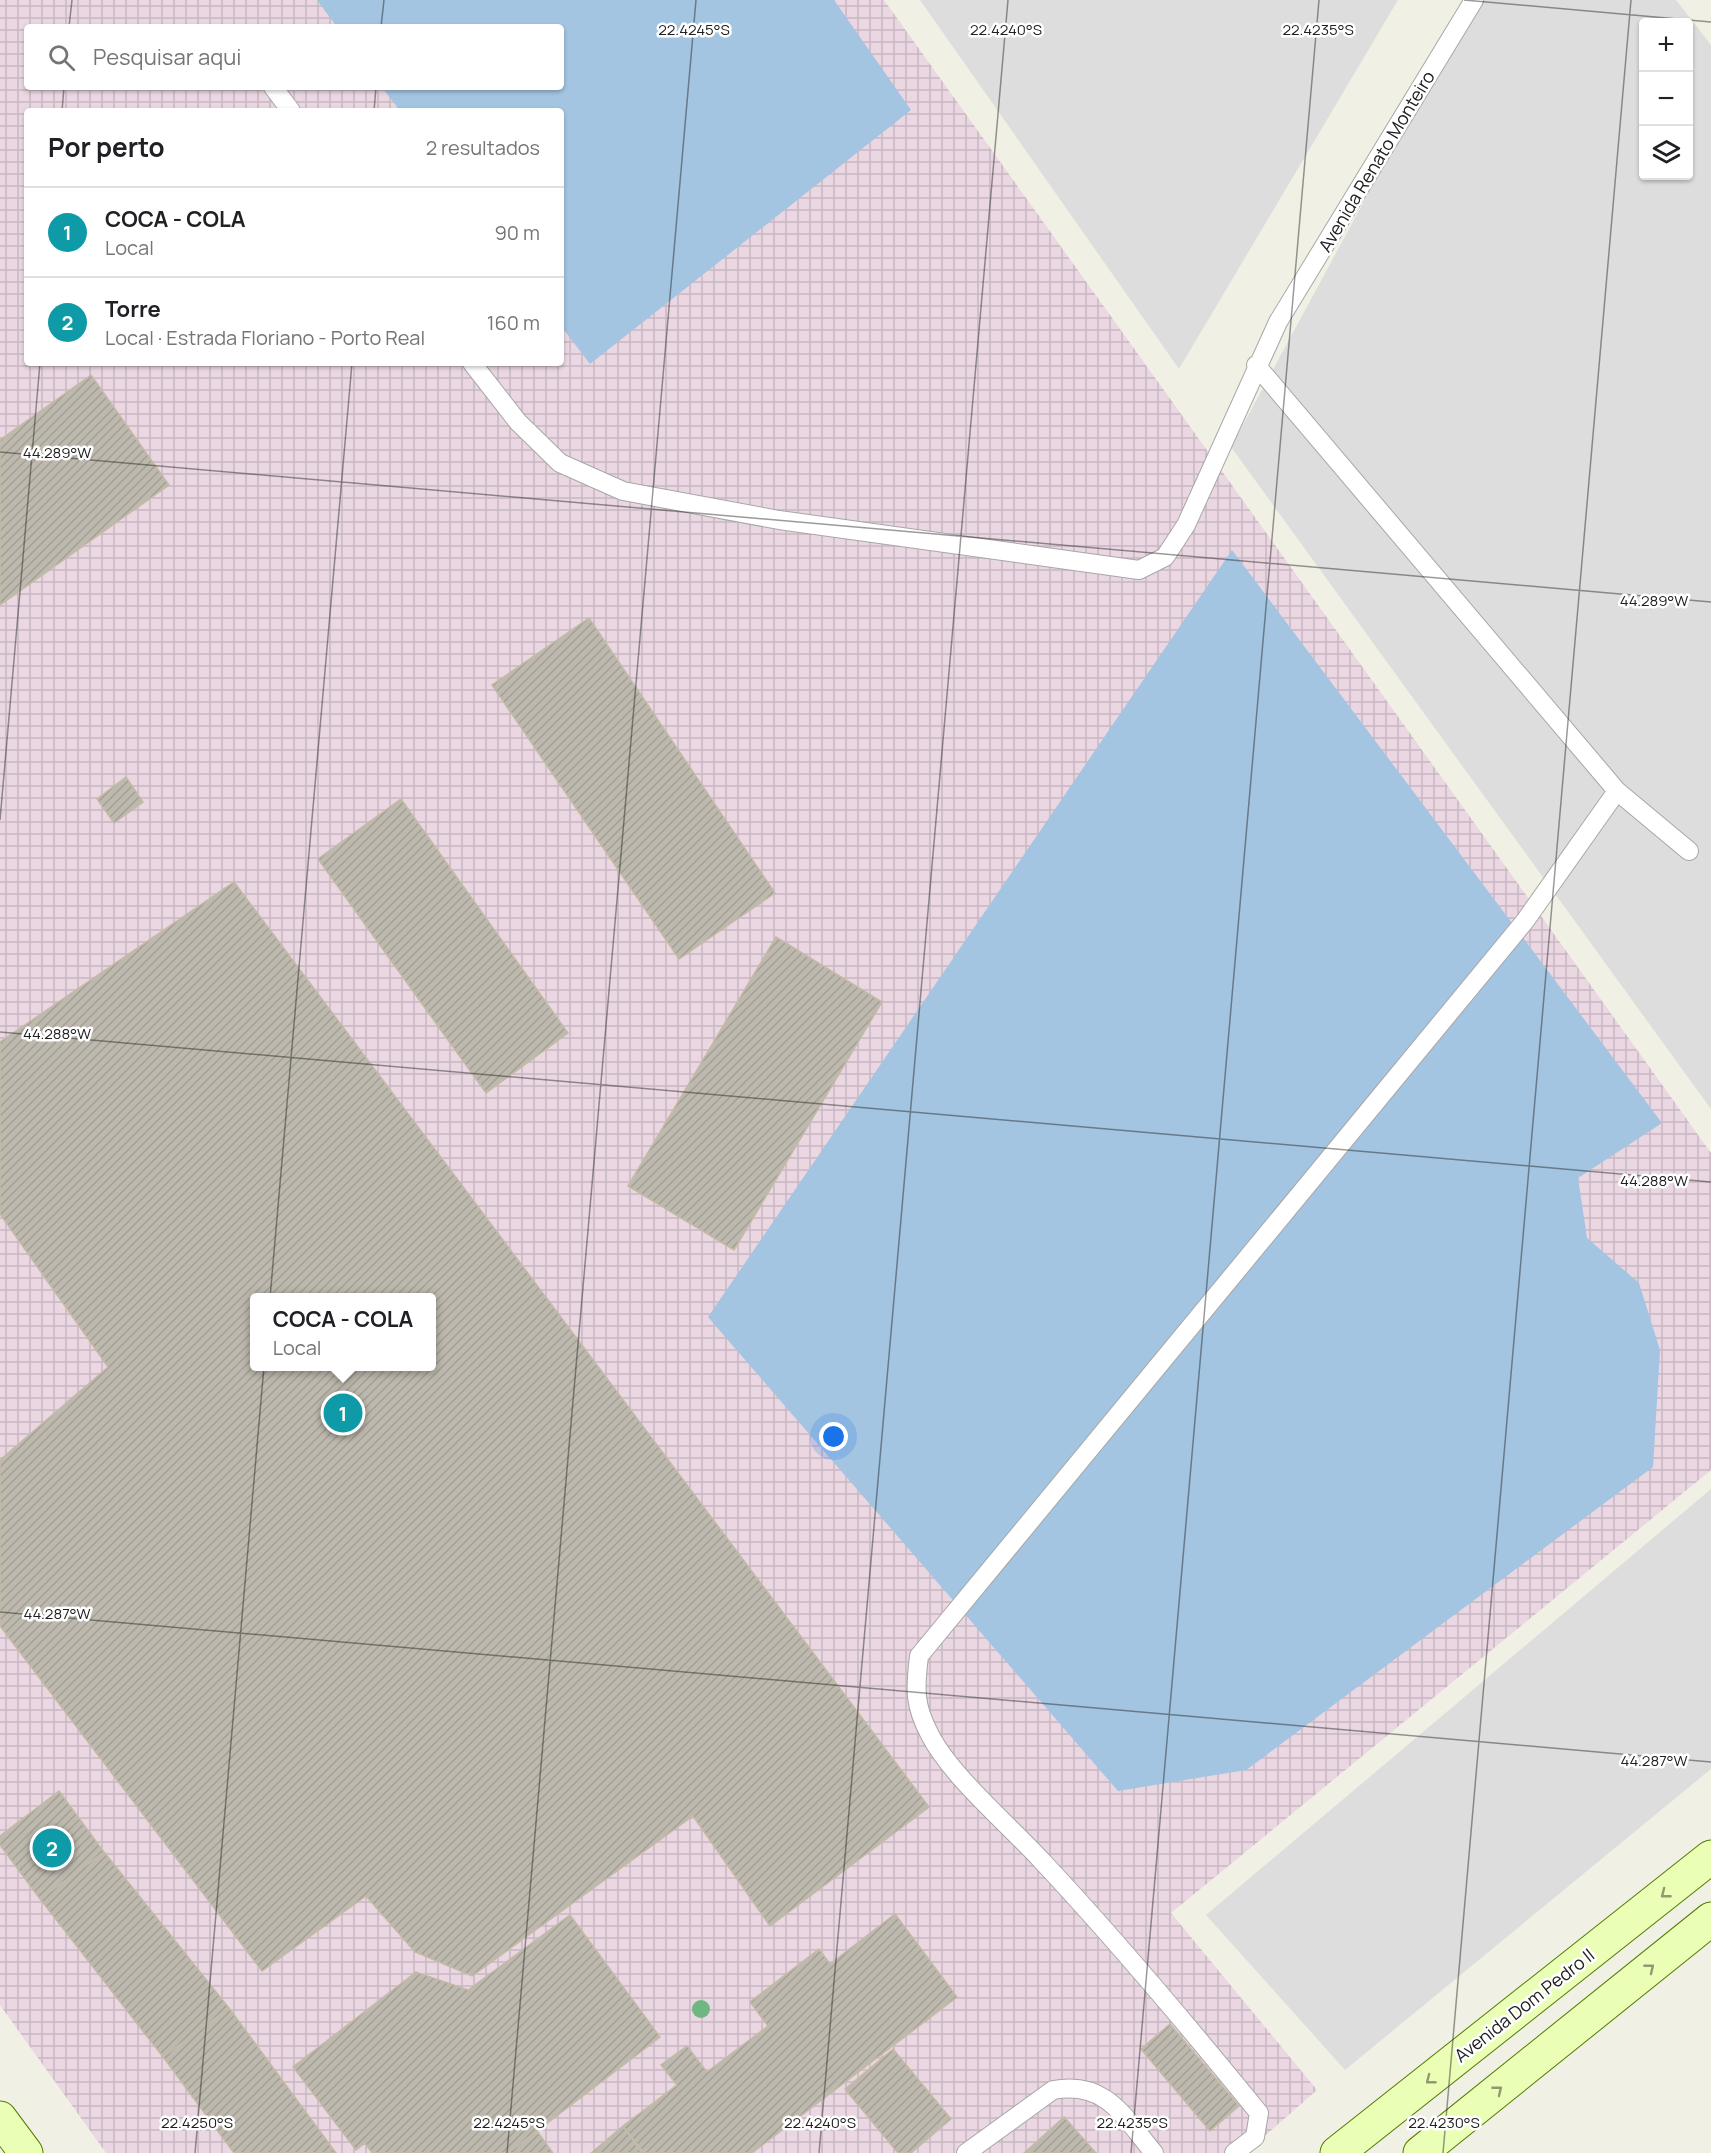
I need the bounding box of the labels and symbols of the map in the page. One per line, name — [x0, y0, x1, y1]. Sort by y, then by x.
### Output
text: 22.4245°S — [658, 19, 730, 40]
text: 22.4240°S — [970, 19, 1042, 40]
text: 22.4235°S — [1282, 19, 1354, 40]
street label: Avenida Renato Monteiro — [1312, 66, 1440, 256]
text: 44.289°W — [23, 442, 91, 463]
text: 44.289°W — [1620, 590, 1688, 611]
text: 44.288°W — [23, 1023, 91, 1044]
text: 44.288°W — [1620, 1170, 1688, 1191]
pin: 1 — [324, 1390, 362, 1436]
your location — [819, 1422, 848, 1451]
text: 44.287°W — [24, 1603, 90, 1624]
text: 44.287°W — [1621, 1750, 1687, 1771]
pin: 2 — [32, 1826, 72, 1870]
one-way arrow — [1661, 1886, 1672, 1897]
street label: Avenida Dom Pedro II — [1449, 1943, 1599, 2067]
one-way arrow — [1643, 1964, 1654, 1975]
one-way arrow — [1426, 2072, 1437, 2083]
one-way arrow — [1492, 2086, 1503, 2097]
text: 22.4250°S — [161, 2112, 233, 2133]
text: 22.4245°S — [473, 2112, 545, 2133]
text: 22.4240°S — [784, 2112, 856, 2133]
text: 22.4235°S — [1096, 2112, 1168, 2133]
text: 22.4230°S — [1408, 2112, 1480, 2133]

